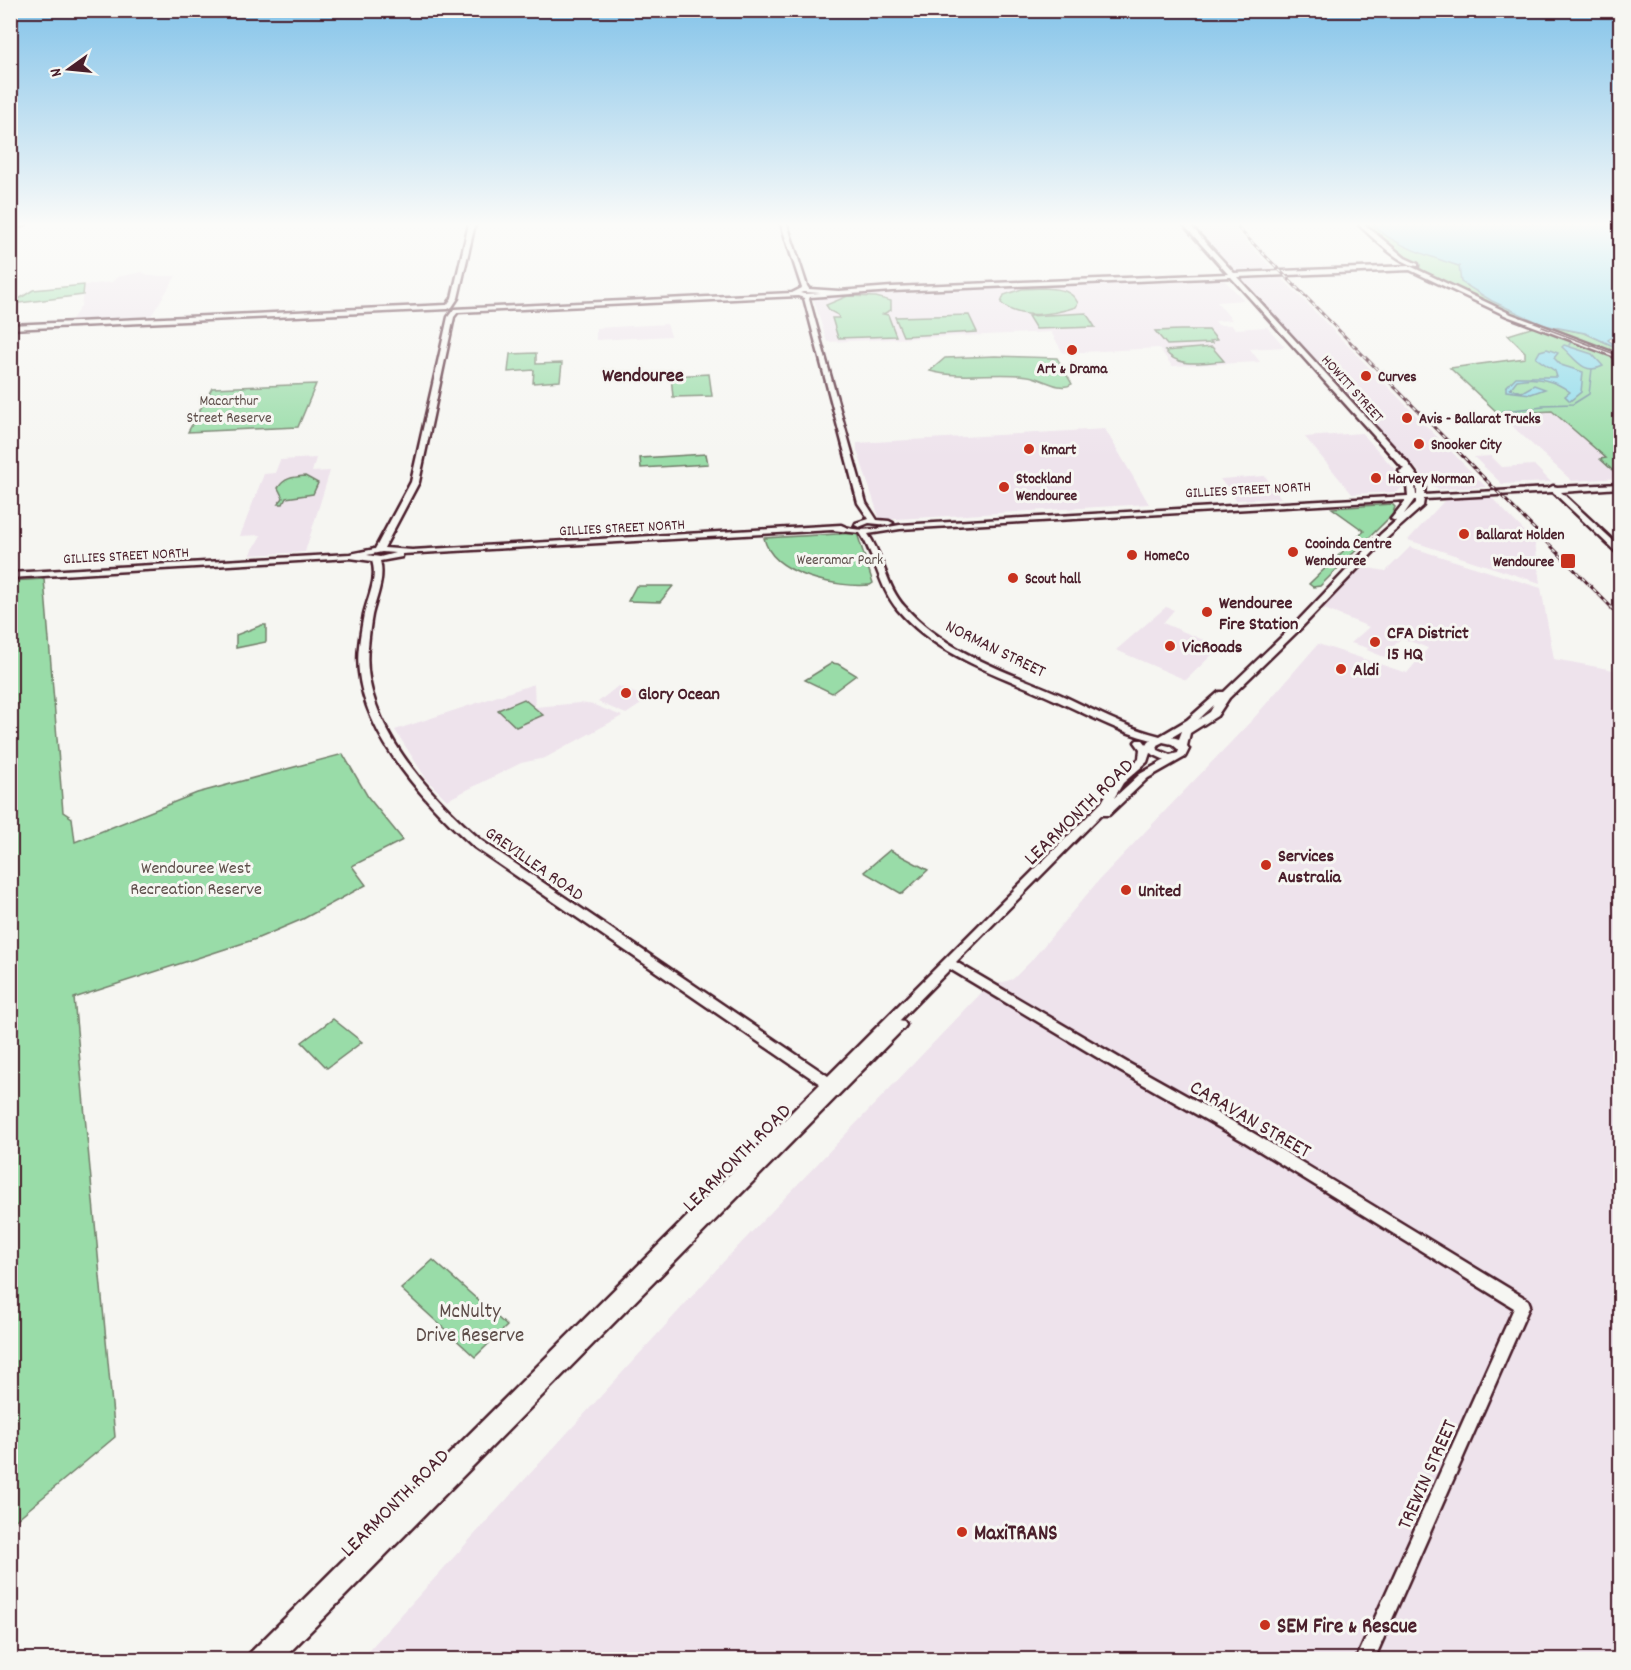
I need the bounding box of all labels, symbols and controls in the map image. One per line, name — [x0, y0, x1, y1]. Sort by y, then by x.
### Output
north arrow — [39, 39, 99, 99]
text: N — [45, 65, 69, 79]
marker: Art & Drama — [1065, 343, 1079, 357]
street label: HOWITT STREET — [1315, 351, 1388, 428]
place label: Art & Drama — [1037, 359, 1108, 381]
district label: Wendouree — [602, 363, 684, 391]
place label: Curves — [1378, 367, 1417, 389]
marker: Curves — [1359, 369, 1373, 383]
park label: Macarthur Street Reserve — [186, 391, 272, 430]
place label: Avis - Ballarat Trucks — [1419, 409, 1541, 431]
marker: Avis - Ballarat Trucks — [1400, 411, 1414, 425]
place label: Snooker City — [1431, 435, 1502, 457]
marker: Snooker City — [1412, 437, 1426, 451]
place label: Kmart — [1041, 440, 1077, 462]
marker: Kmart — [1022, 442, 1036, 456]
place label: Stockland Wendouree — [1016, 469, 1077, 508]
place label: Harvey Norman — [1388, 469, 1475, 491]
marker: Harvey Norman — [1369, 471, 1383, 485]
street label: GILLIES STREET NORTH — [1185, 477, 1312, 505]
marker: Stockland Wendouree — [997, 480, 1011, 494]
street label: GILLIES STREET NORTH — [559, 515, 686, 543]
place label: Ballarat Holden — [1476, 525, 1564, 547]
marker: Ballarat Holden — [1457, 527, 1471, 541]
place label: Cooinda Centre Wendouree — [1305, 534, 1392, 573]
street label: GILLIES STREET NORTH — [63, 543, 190, 571]
marker: Cooinda Centre Wendouree — [1286, 545, 1300, 559]
place label: HomeCo — [1144, 546, 1190, 568]
marker: HomeCo — [1125, 548, 1139, 562]
park label: Weeramar Park — [797, 550, 883, 572]
place label: Wendouree — [1493, 552, 1554, 574]
marker: Wendouree — [1559, 552, 1577, 570]
place label: Scout hall — [1025, 569, 1081, 591]
marker: Scout hall — [1006, 571, 1020, 585]
place label: Wendouree Fire Station — [1219, 592, 1298, 638]
marker: Wendouree Fire Station — [1200, 605, 1214, 619]
street label: NORMAN STREET — [941, 615, 1049, 685]
place label: CFA District 15 HQ — [1387, 622, 1469, 668]
marker: CFA District 15 HQ — [1368, 635, 1382, 649]
place label: VicRoads — [1182, 636, 1243, 661]
marker: VicRoads — [1163, 639, 1177, 653]
place label: Aldi — [1353, 659, 1380, 684]
marker: Aldi — [1334, 662, 1348, 676]
place label: Glory Ocean — [638, 683, 720, 708]
marker: Glory Ocean — [619, 686, 633, 700]
street label: LEARMONTH ROAD — [1018, 753, 1142, 874]
street label: GREVILLEA ROAD — [479, 822, 588, 908]
place label: Services Australia — [1278, 845, 1342, 891]
park label: Wendouree West Recreation Reserve — [130, 857, 262, 903]
marker: Services Australia — [1259, 858, 1273, 872]
place label: United — [1138, 880, 1181, 905]
marker: United — [1119, 883, 1133, 897]
street label: CARAVAN STREET — [1183, 1074, 1316, 1168]
street label: LEARMONTH ROAD — [677, 1098, 799, 1220]
park label: McNulty Drive Reserve — [416, 1298, 524, 1352]
street label: TREWIN STREET — [1391, 1415, 1467, 1535]
street label: LEARMONTH ROAD — [335, 1443, 457, 1565]
place label: MaxiTRANS — [974, 1520, 1058, 1550]
marker: MaxiTRANS — [955, 1525, 969, 1539]
place label: SEM Fire & Rescue — [1277, 1613, 1417, 1643]
marker: SEM Fire & Rescue — [1258, 1618, 1272, 1632]

